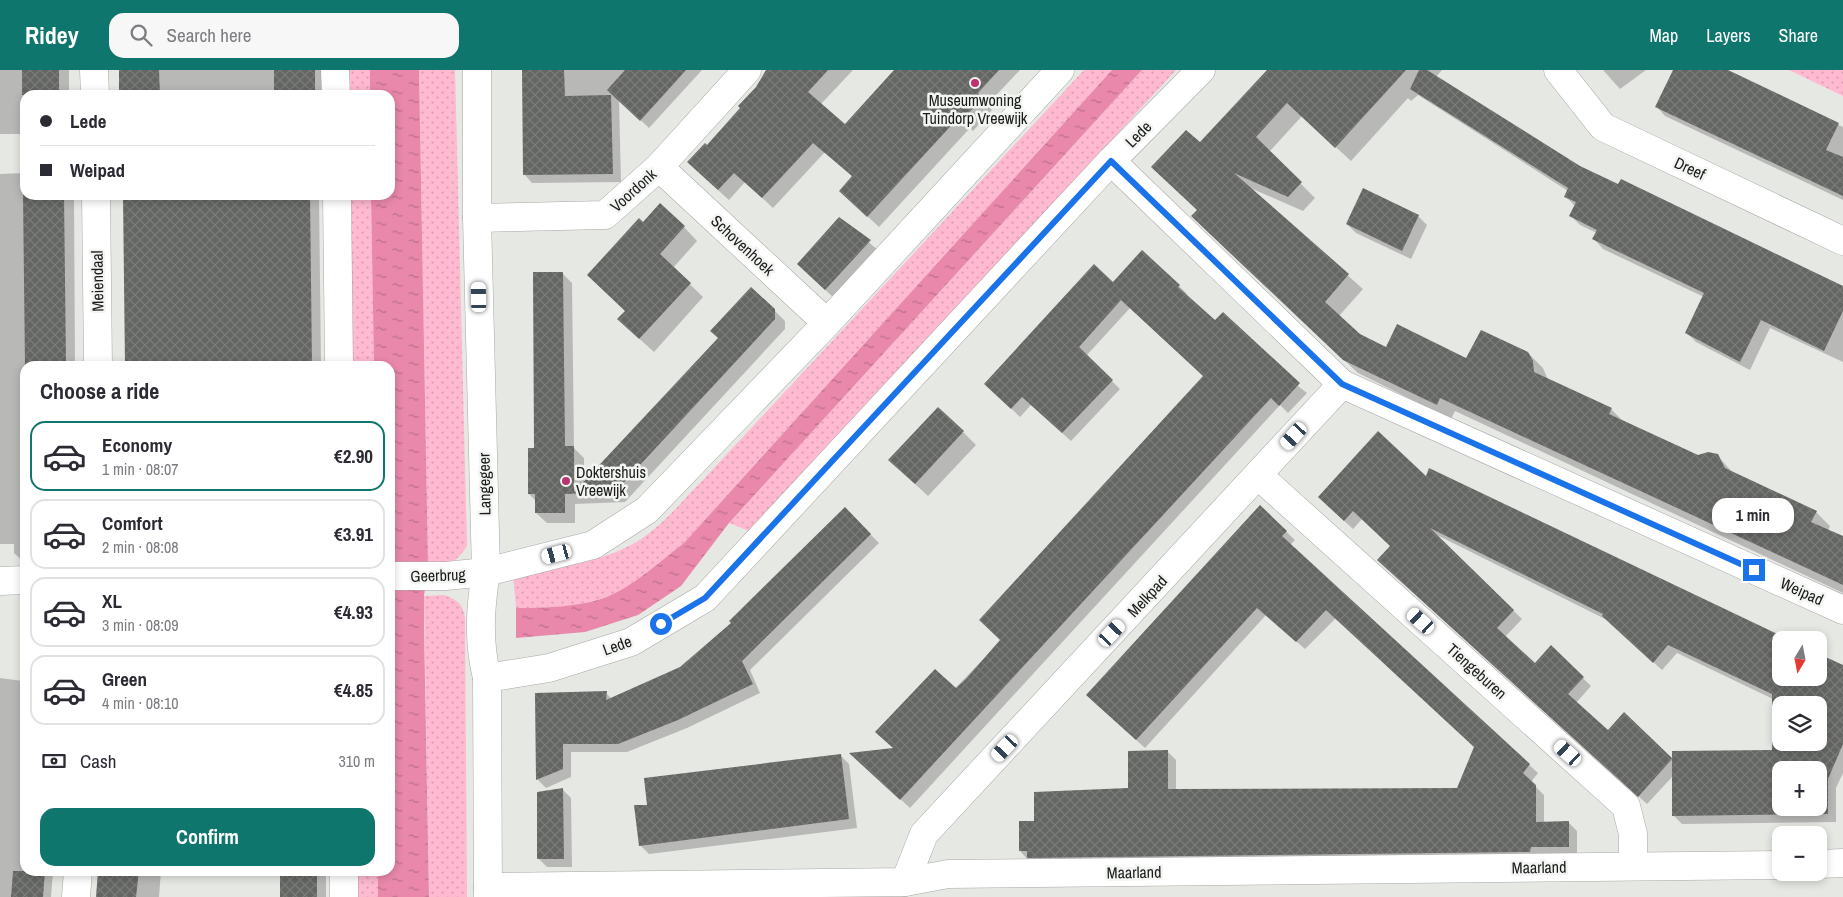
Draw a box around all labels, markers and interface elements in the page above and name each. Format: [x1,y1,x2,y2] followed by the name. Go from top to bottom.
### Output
[109,13,459,58] search box
[25,19,79,51] text: Ridey
[127,21,155,49] icon: search
[167,22,251,48] text: Search here
[1650,23,1678,48] text: Map
[1706,23,1751,48] text: Layers
[1779,23,1818,48] text: Share
[969,77,981,89] marker: Museumwoning Tuindorp Vreewijk
[923,89,1028,129] place label: Museumwoning Tuindorp Vreewijk
[70,108,106,134] text: Lede
[1120,116,1156,152] street label: Lede
[1671,151,1709,185] street label: Dreef
[70,157,125,183] text: Weipad
[605,163,661,217] street label: Voordonk
[706,210,780,280] street label: Schovenhoek
[85,250,109,312] street label: Meiendaal
[471,282,486,312] car
[40,376,159,406] text: Choose a ride
[1278,420,1309,452] car
[102,432,172,458] text: Economy
[42,434,87,479] icon: car
[334,443,373,469] text: €2.90
[472,452,496,516] street label: Langegeer
[102,458,179,480] text: 1 min · 08:07
[576,461,646,501] place label: Doktershuis Vreewijk
[560,475,572,487] marker: Doktershuis Vreewijk
[1713,498,1795,532] callout: 1 min
[1736,504,1770,526] text: 1 min
[102,510,163,536] text: Comfort
[42,512,87,557] icon: car
[334,521,373,547] text: €3.91
[102,536,179,558] text: 2 min · 08:08
[540,543,573,565] car
[1743,559,1765,581] route end
[410,563,467,587] street label: Geerbrug
[1122,570,1172,622] street label: Melkpad
[1777,572,1827,610] street label: Weipad
[102,588,122,614] text: XL
[42,590,87,635] icon: car
[334,599,373,625] text: €4.93
[1404,605,1437,637] car
[650,613,672,635] route start
[102,614,179,636] text: 3 min · 08:09
[1096,617,1127,649] car
[600,630,634,660] street label: Lede
[1772,631,1828,686] north arrow
[1772,631,1827,881] map controls
[1442,638,1512,704] street label: Tiengeburen
[102,666,147,692] text: Green
[42,668,87,713] icon: car
[334,677,373,703] text: €4.85
[102,692,179,714] text: 4 min · 08:10
[1772,696,1827,751] button: layers
[989,732,1020,764] car
[1551,737,1584,769] car
[40,747,68,775] icon: cash
[80,748,116,774] text: Cash
[339,750,375,772] text: 310 m
[1772,761,1827,816] button: +
[40,808,375,866] button: Confirm
[1772,826,1827,881] button: −
[1511,856,1567,878] street label: Maarland
[1106,861,1162,883] street label: Maarland

